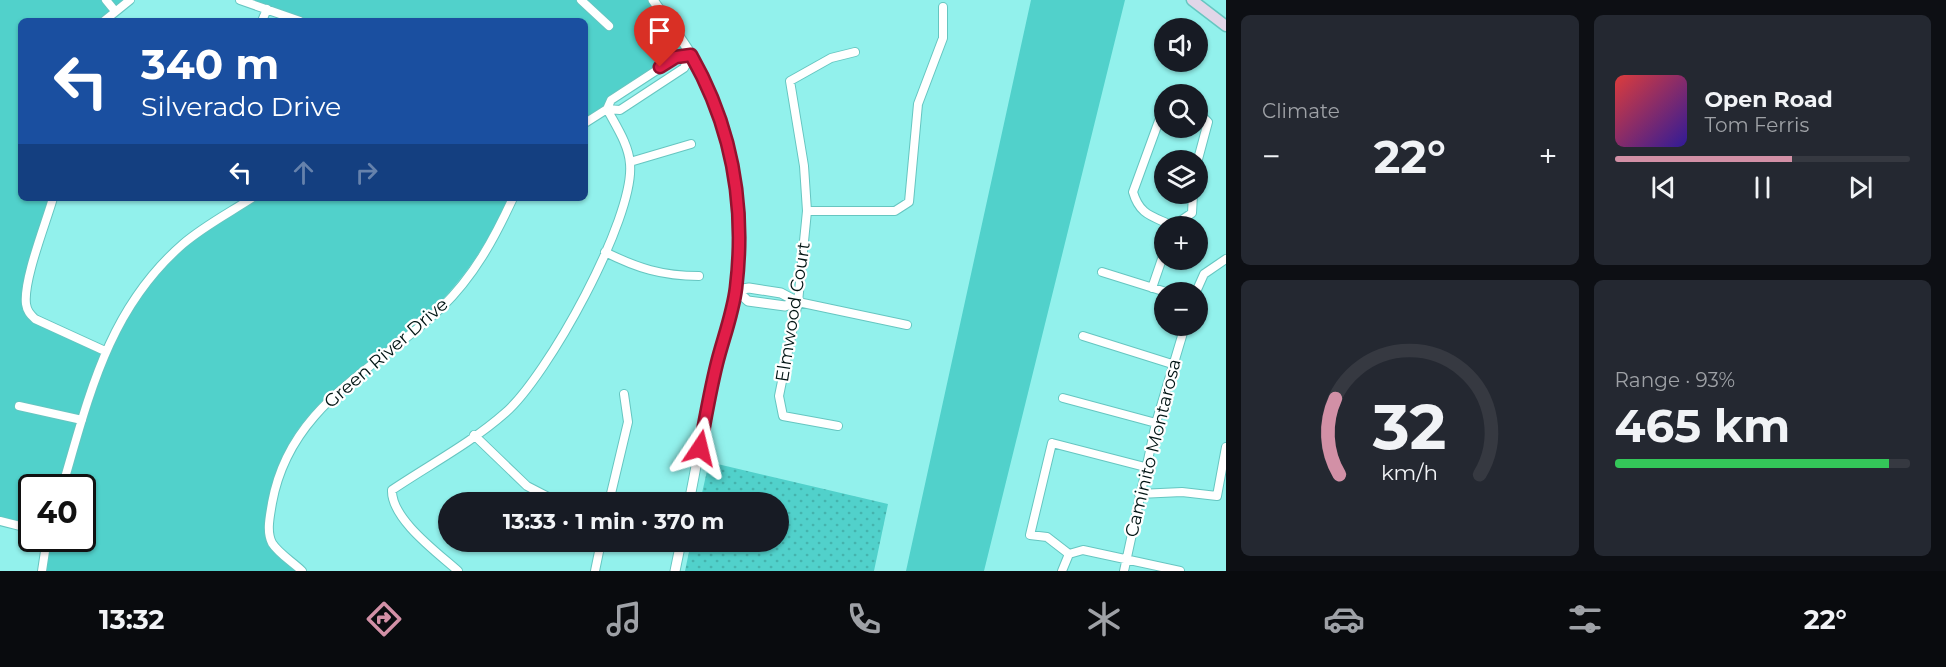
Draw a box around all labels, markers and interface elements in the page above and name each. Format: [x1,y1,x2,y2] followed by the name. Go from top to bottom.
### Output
[634,5,685,67] pin
[643,14,676,47] icon: arrive
[1154,18,1208,336] map controls
[1154,18,1208,72] button: sound
[141,38,279,90] text: 340 m
[42,42,120,120] icon: left
[1154,84,1208,138] button: search
[1705,86,1833,113] text: Open Road
[141,90,341,123] text: Silverado Drive
[1262,99,1340,123] text: Climate
[1705,113,1809,137] text: Tom Ferris
[1374,129,1446,184] text: 22°
[1262,136,1281,176] text: −
[1539,136,1557,176] text: +
[1154,150,1208,204] button: layers
[224,156,257,189] icon: left
[287,156,320,189] icon: ahead
[350,156,383,189] icon: right
[1647,171,1680,204] icon: previous
[1746,171,1779,204] icon: pause
[1844,171,1877,204] icon: next
[1154,216,1208,270] button: +
[771,240,815,384] street label: Elmwood Court
[1154,282,1208,336] button: −
[320,293,452,413] street label: Green River Drive
[1120,357,1186,539] street label: Caminito Montarosa
[1615,368,1735,392] text: Range · 93%
[1372,389,1446,465] text: 32
[1615,398,1790,453] text: 465 km
[668,416,732,480] position arrow
[1381,459,1438,485] text: km/h
[18,474,96,552] speed limit sign: 40
[503,508,724,535] text: 13:33 · 1 min · 370 m
[363,598,405,640] icon: directions
[603,598,645,640] icon: music
[843,598,885,640] icon: phone
[1083,598,1125,640] icon: climate
[1323,598,1365,640] icon: car
[1564,598,1606,640] icon: filters
[99,603,165,636] text: 13:32
[1804,603,1847,636] text: 22°

